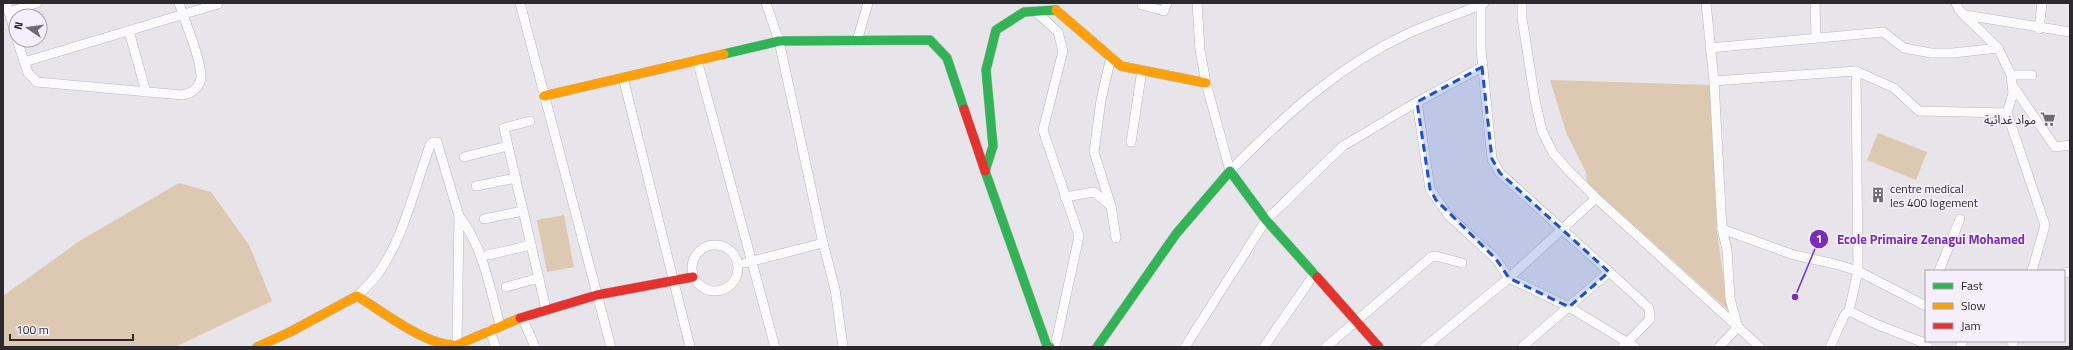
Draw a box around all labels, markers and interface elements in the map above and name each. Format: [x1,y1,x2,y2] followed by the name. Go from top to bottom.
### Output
[8,8,48,48] north arrow
[10,20,27,31] text: N
[1984,110,2036,129] place label: مواد غدائية
[2039,110,2057,128] supermarket icon: مواد غدائية
[1890,179,1979,212] place label: centre medical les 400 logement
[1869,186,1887,204] building icon: centre medical les 400 logement
[1809,227,2033,252] callout: Ecole Primaire Zenagui Mohamed
[1816,229,1822,248] text: 1
[1837,229,2025,249] text: Ecole Primaire Zenagui Mohamed
[1925,270,2065,342] legend
[1961,276,1984,295] text: Fast
[1961,296,1986,315] text: Slow
[10,316,133,342] scale bar
[1961,316,1981,335] text: Jam
[16,320,49,339] text: 100 m

